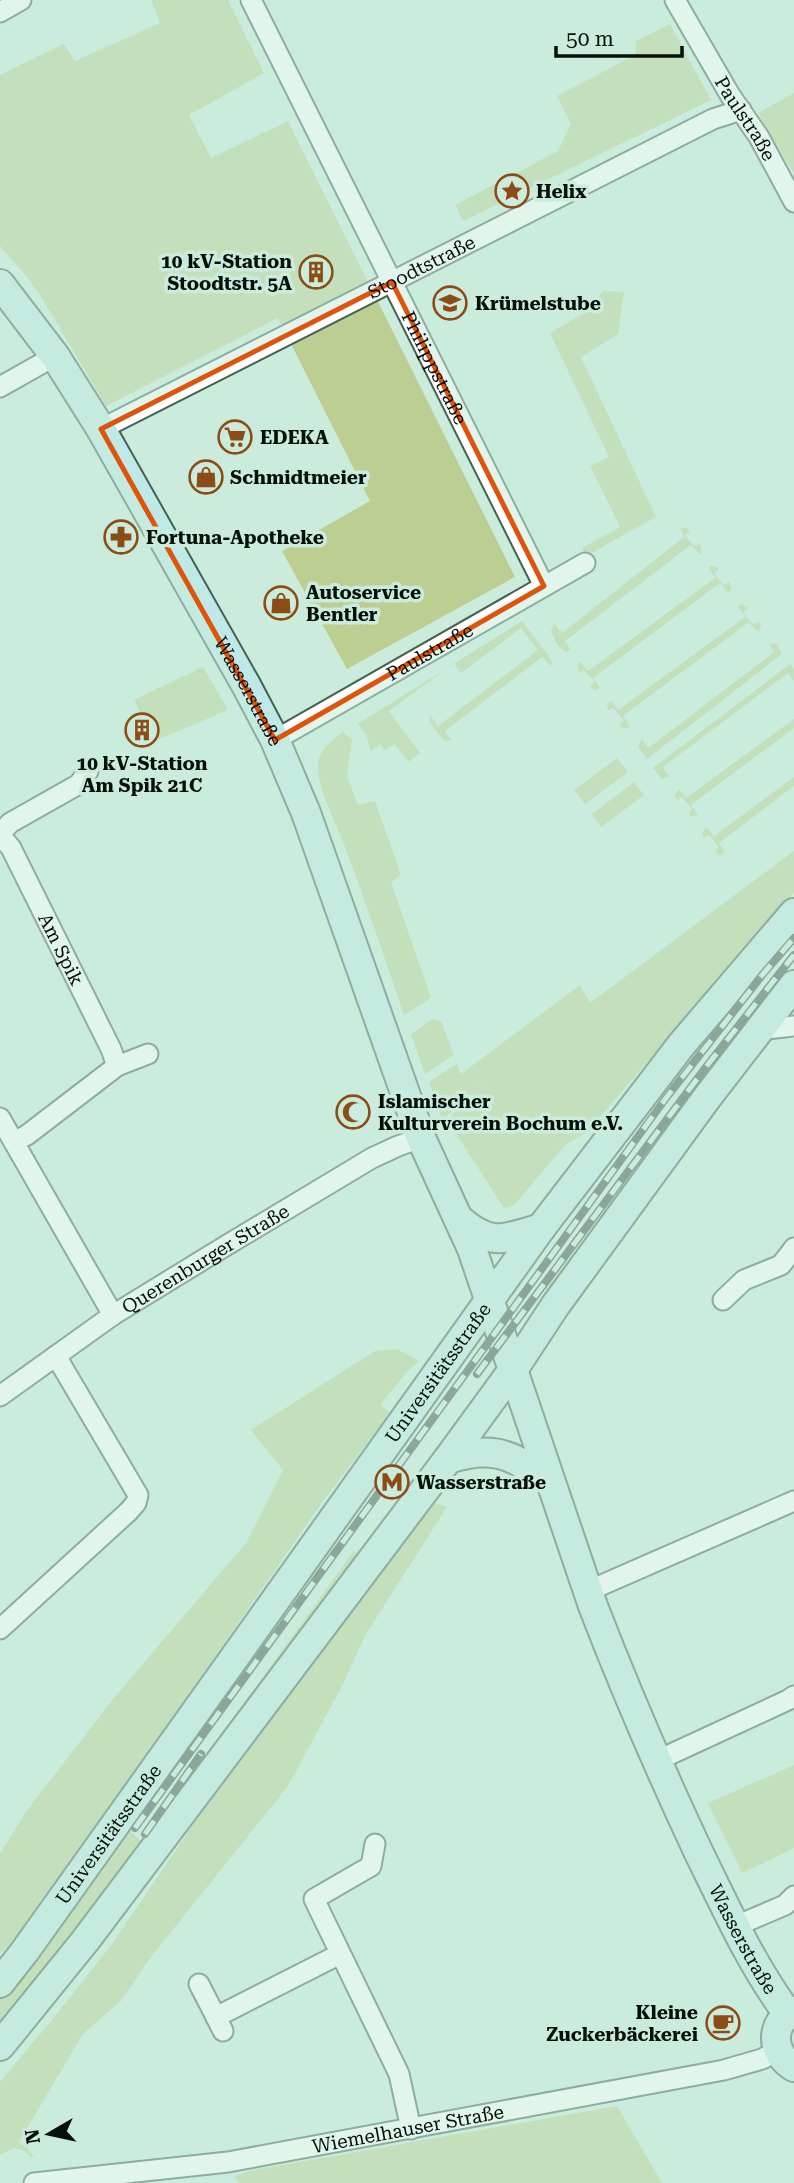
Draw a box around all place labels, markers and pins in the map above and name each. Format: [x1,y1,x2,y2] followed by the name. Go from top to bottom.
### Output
[493,172,531,210] place icon: Helix
[536,180,587,203] place label: Helix
[161,250,292,295] place label: 10 kV-Station Stoodtstr. 5A
[297,253,335,291] building icon: 10 kV-Station Stoodtstr. 5A
[431,284,469,322] school or university icon: Krümelstube
[475,292,601,315] place label: Krümelstube
[216,418,254,456] supermarket icon: EDEKA
[260,426,329,449] place label: EDEKA
[187,458,225,496] shop icon: Schmidtmeier
[230,466,367,489] place label: Schmidtmeier
[102,518,140,556] pharmacy icon: Fortuna-Apotheke
[146,526,324,549] place label: Fortuna-Apotheke
[306,581,421,626] place label: Autoservice Bentler
[262,584,300,622] shop icon: Autoservice Bentler
[123,711,161,749] building icon: 10 kV-Station Am Spik 21C
[77,752,208,797] place label: 10 kV-Station Am Spik 21C
[378,1090,623,1135] place label: Islamischer Kulturverein Bochum e.V.
[334,1093,372,1131] mosque icon: Islamischer Kulturverein Bochum e.V.
[373,1463,411,1501] metro station icon: Wasserstraße
[416,1471,546,1494] place label: Wasserstraße
[546,2001,698,2046] place label: Kleine Zuckerbäckerei
[704,2004,742,2042] cafe icon: Kleine Zuckerbäckerei

